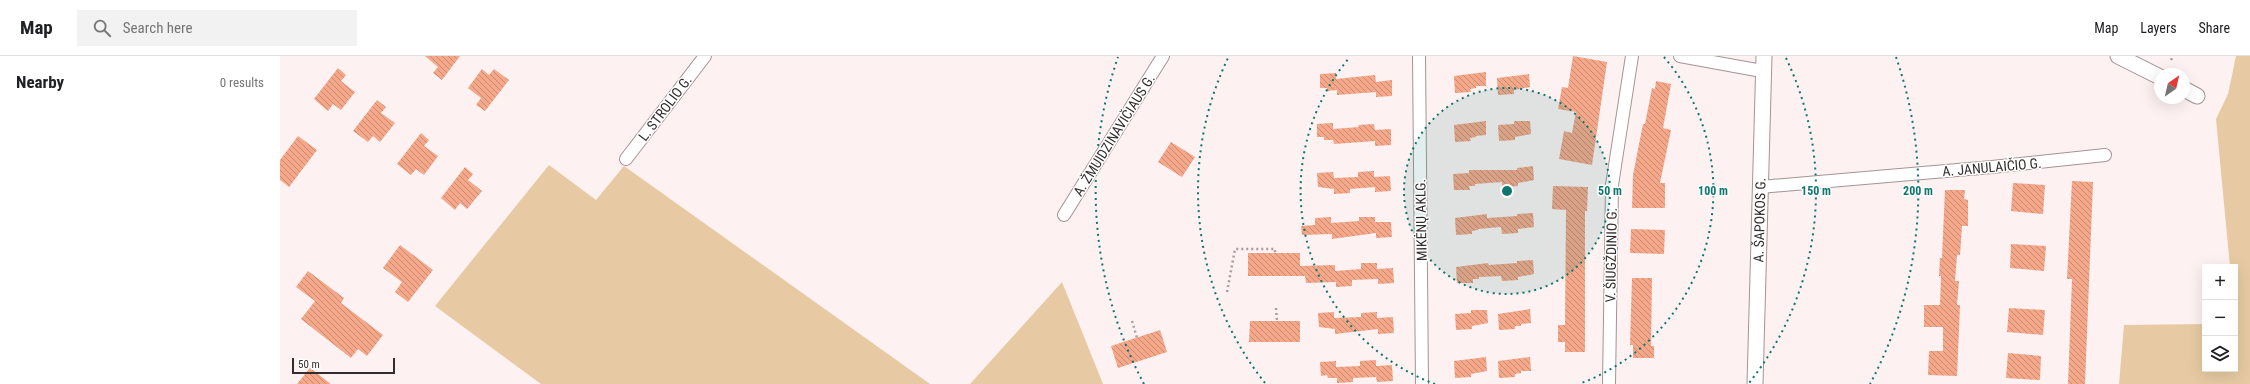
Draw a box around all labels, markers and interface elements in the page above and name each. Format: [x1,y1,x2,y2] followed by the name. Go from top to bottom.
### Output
[77,10,357,46] search box
[20,16,53,39] text: Map
[91,17,113,39] icon: search
[123,19,193,37] text: Search here
[2094,20,2118,36] text: Map
[2140,20,2177,36] text: Layers
[2199,20,2230,36] text: Share
[2154,68,2190,104] north arrow
[1069,71,1158,199] street label: A. ŽMUIDZINAVIČIAUS G.
[16,72,64,92] text: Nearby
[635,72,695,144] street label: L. STROLIO G.
[220,75,264,90] text: 0 results
[1942,154,2042,179] street label: A. JANULAIČIO G.
[1750,177,1769,263] street label: A. ŠAPOKOS G.
[1412,179,1430,261] street label: MIKĖNŲ AKLG.
[1500,184,1514,198] centre of rings
[1598,184,1622,198] text: 50 m
[1698,184,1728,198] text: 100 m
[1801,184,1831,198] text: 150 m
[1903,184,1933,198] text: 200 m
[1601,208,1620,302] street label: V. ŠIUGŽDINIO G.
[2202,264,2238,372] map controls
[2202,264,2238,300] button: +
[2202,300,2238,336] button: −
[2202,336,2238,372] button: layers
[292,356,395,375] scale bar
[298,358,320,371] text: 50 m

